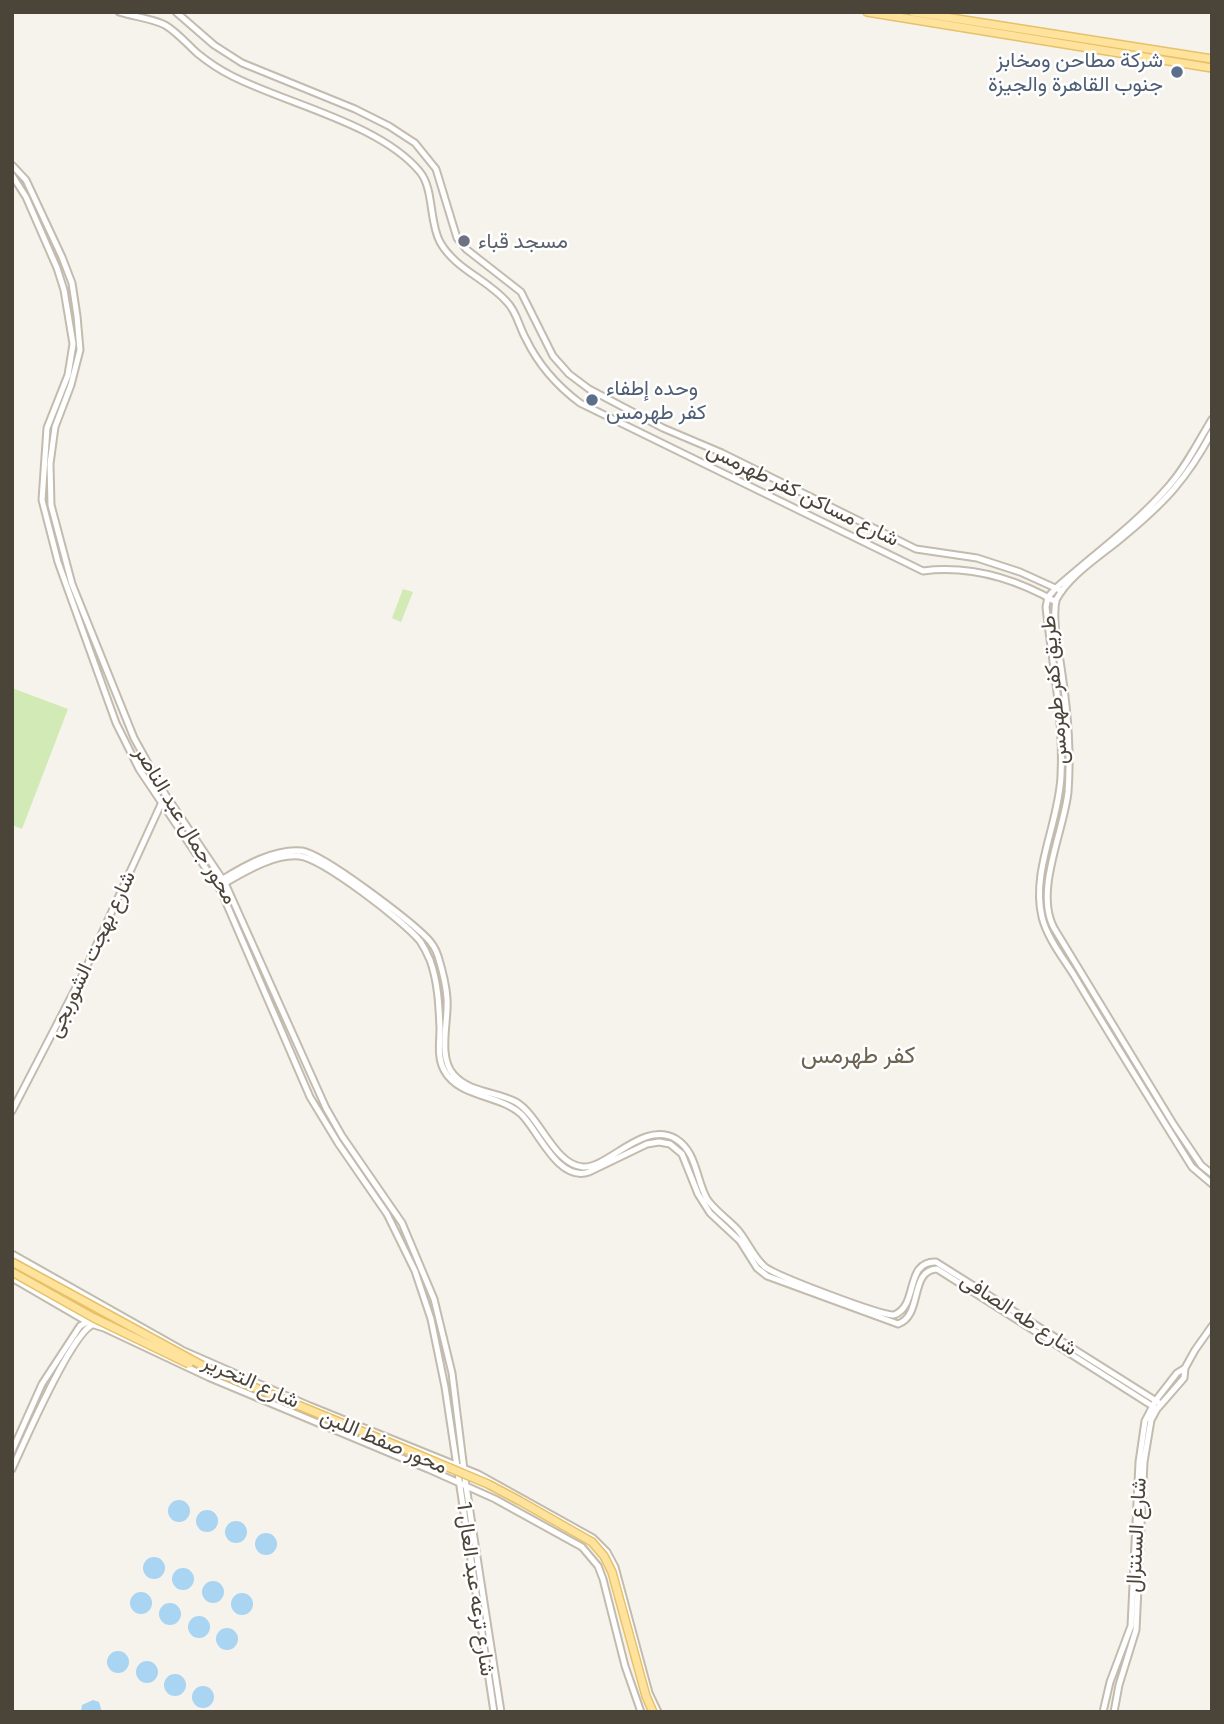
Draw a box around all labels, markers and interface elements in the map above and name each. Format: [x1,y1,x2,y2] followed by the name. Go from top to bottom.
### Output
[988,47,1163,97] place label: شركة مطاحن ومخابز جنوب القاهرة والجيزة
[1169,64,1185,80] marker: شركة مطاحن ومخابز جنوب القاهرة والجيزة
[478,228,568,254] place label: مسجد قباء
[456,233,472,249] marker: مسجد قباء
[606,375,706,425] place label: وحده إطفاء كفر طهرمس
[584,392,600,408] marker: وحده إطفاء كفر طهرمس
[703,436,903,552] street label: شارع مساكن كفر طهرمس
[1035,614,1073,766] street label: طريق كفر طهرمس
[129,741,243,909] street label: محور جمال عبد الناصر
[41,867,141,1041] street label: شارع بهجت الشوربجى
[801,1041,915,1069] district label: كفر طهرمس
[956,1267,1082,1361] street label: شارع طه الصافى
[199,1349,303,1413] street label: شارع التحرير
[317,1403,451,1479] street label: محور صفط اللبن
[1120,1477,1152,1593] street label: شارع السنترال
[451,1500,501,1678] street label: شارع ترعه عبد العال 1

